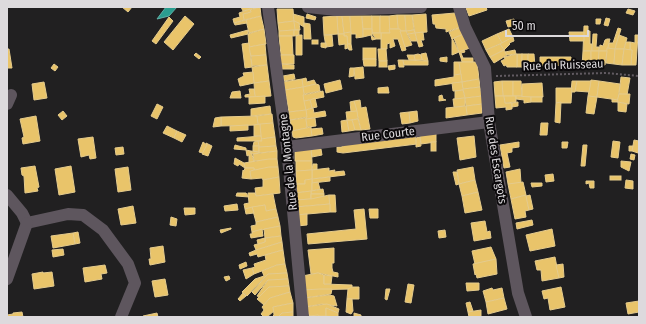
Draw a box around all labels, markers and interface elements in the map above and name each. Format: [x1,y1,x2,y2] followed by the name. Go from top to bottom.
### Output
[506,12,588,38] scale bar
[512,19,536,33] text: 50 m
[522,57,604,73] street label: Rue du Ruisseau
[276,113,300,211] street label: Rue de la Montagne
[482,115,510,205] street label: Rue des Escargots
[360,124,416,144] street label: Rue Courte

